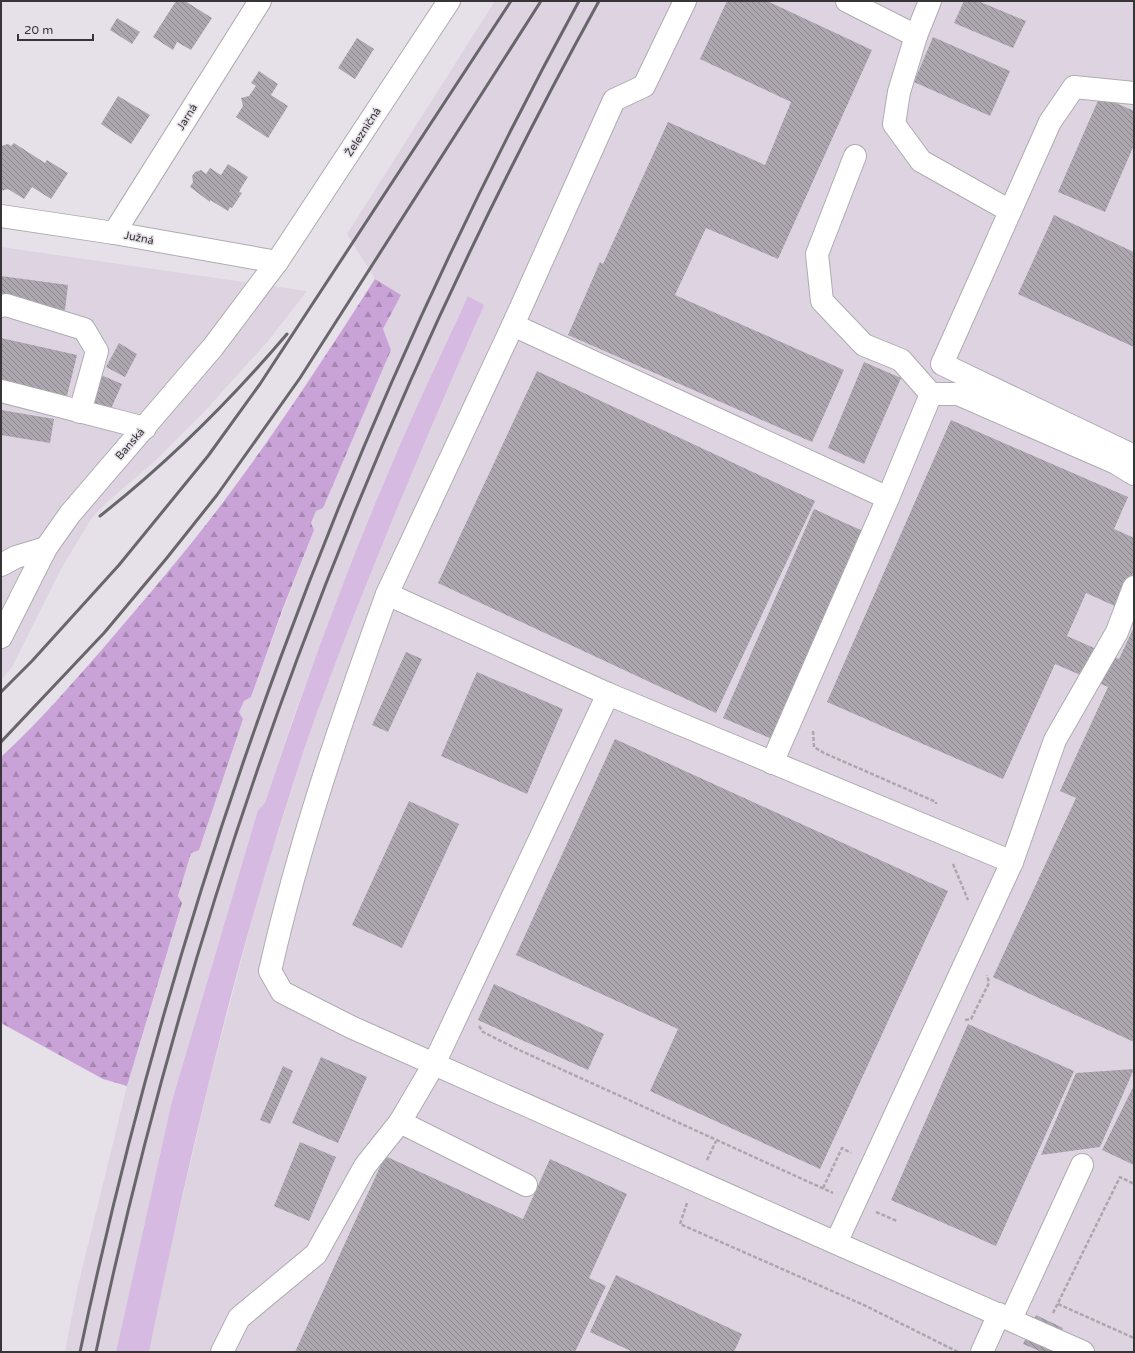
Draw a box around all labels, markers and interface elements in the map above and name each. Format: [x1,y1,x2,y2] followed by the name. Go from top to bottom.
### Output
[18,16,93,42] scale bar
[24,23,53,37] text: 20 m
[174,102,200,132] street label: Jarná
[342,105,384,159] street label: Železničná
[123,229,155,247] street label: Južná
[113,425,147,463] street label: Banská

